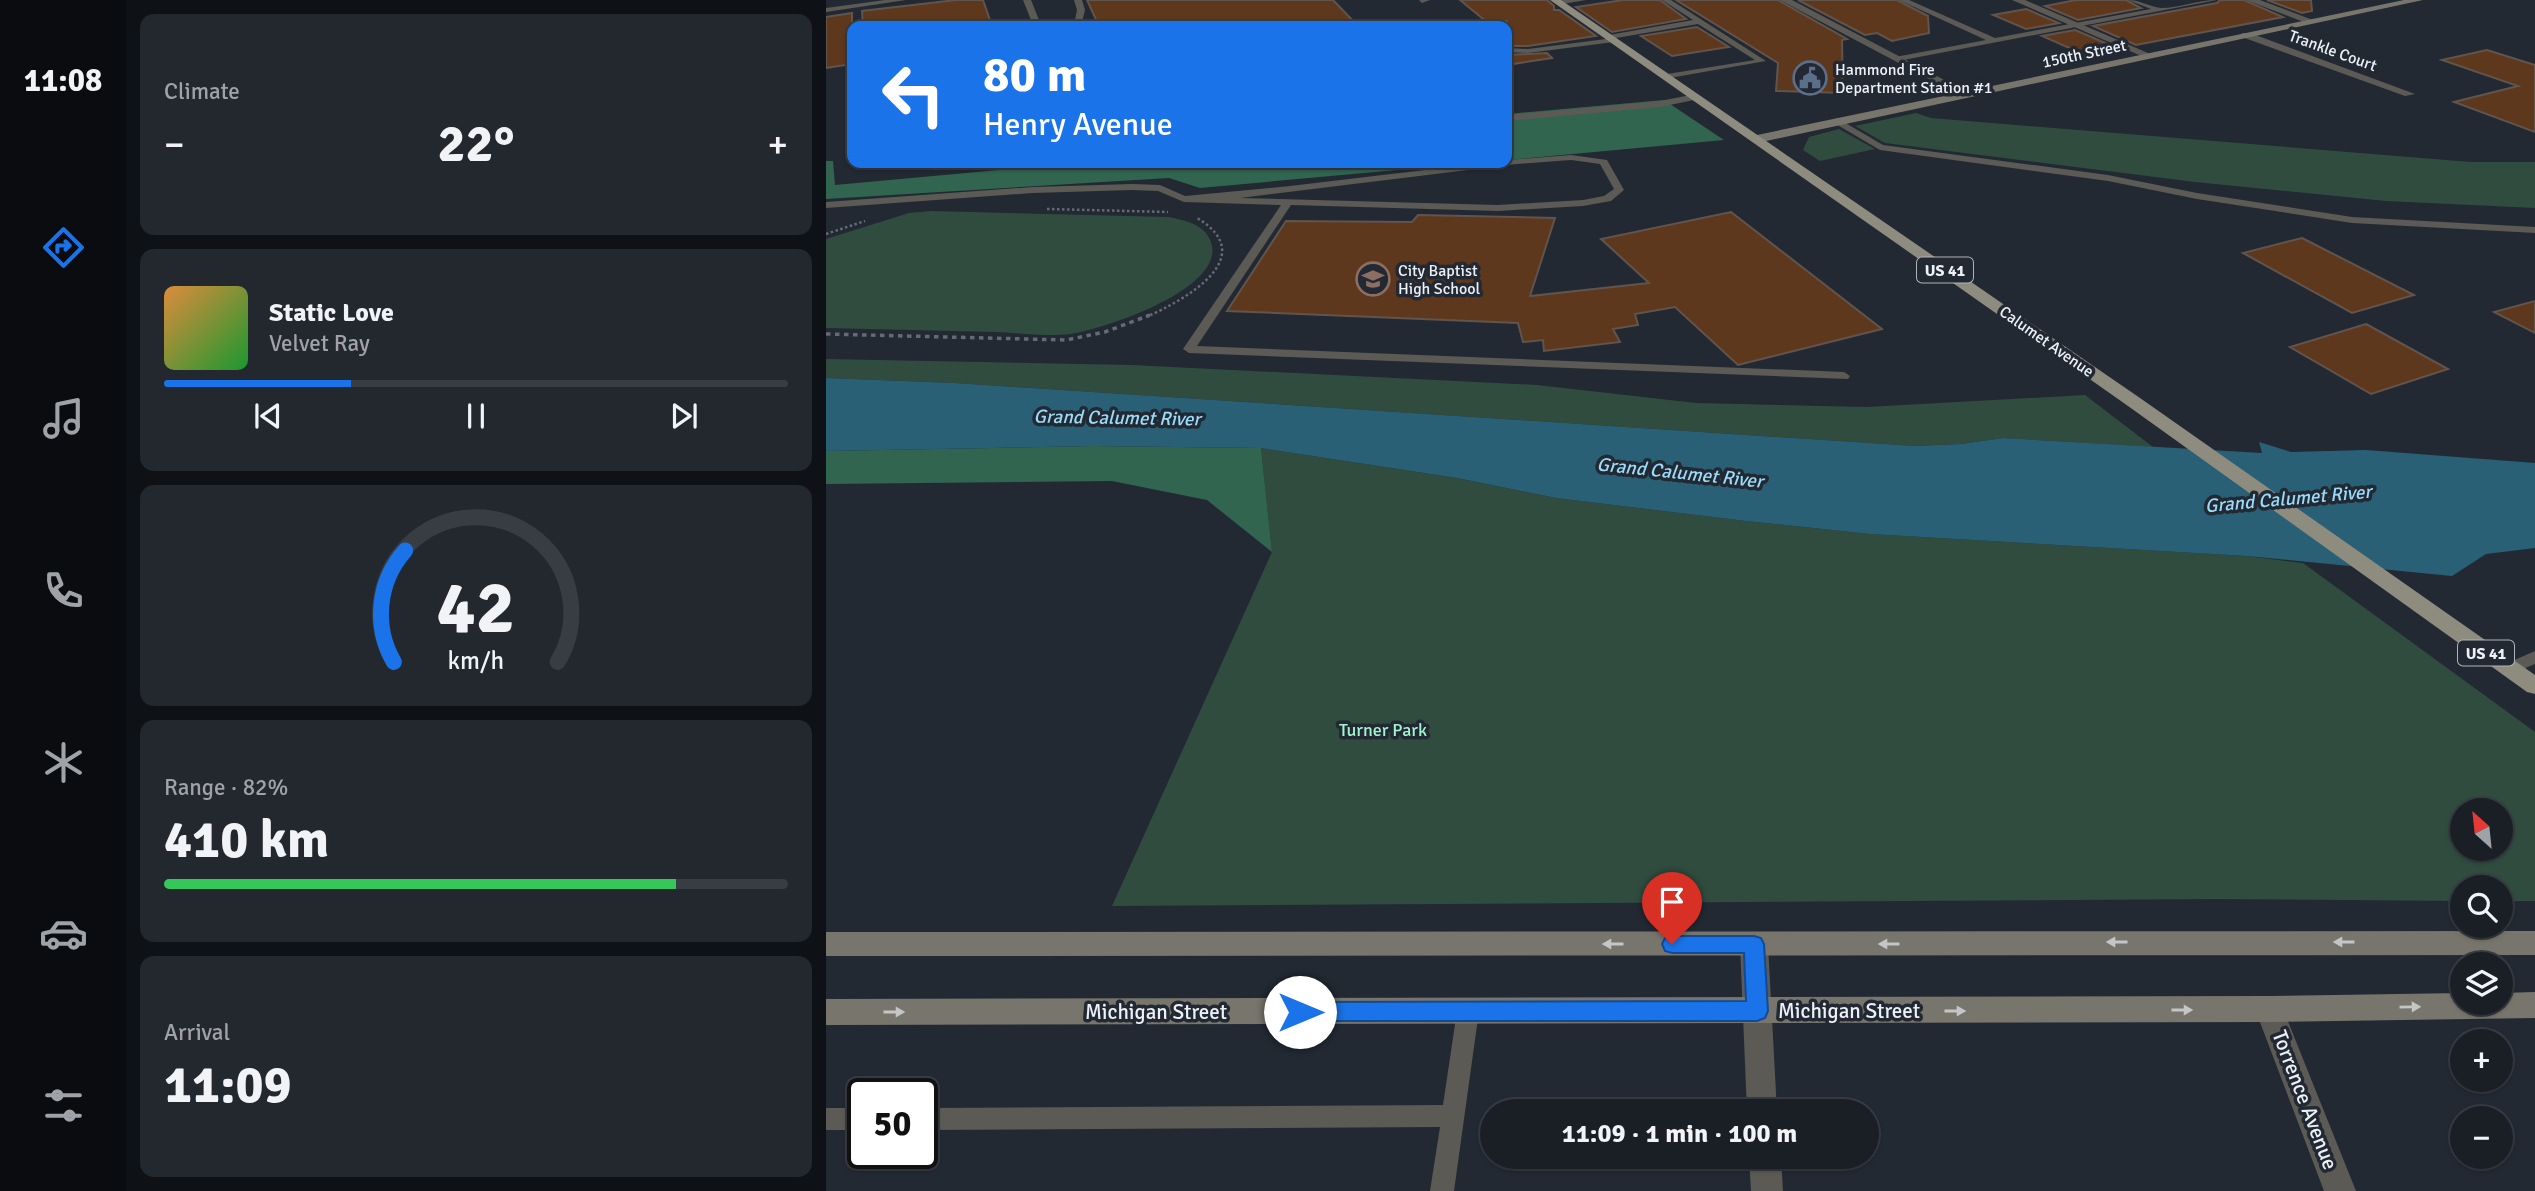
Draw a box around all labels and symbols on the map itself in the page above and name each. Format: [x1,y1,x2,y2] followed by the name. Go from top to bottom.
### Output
[2286,26,2380,76] street label: Trankle Court
[2040,35,2128,73] street label: 150th Street
[1791,59,1829,97] public building icon: Hammond Fire Department Station #1
[1835,60,1992,98] place label: Hammond Fire Department Station #1
[1917,258,1973,282] road number: US 41
[1354,260,1392,298] school or university icon: City Baptist High School
[1398,261,1481,299] place label: City Baptist High School
[1995,302,2098,382] street label: Calumet Avenue
[1033,405,1204,432] water label: Grand Calumet River
[1596,452,1767,494] water label: Grand Calumet River
[2204,480,2375,518] water label: Grand Calumet River
[2458,640,2514,666] road number: US 41
[1339,719,1427,741] park label: Turner Park
[2450,798,2513,861] north arrow
[1642,872,1702,944] pin
[2106,936,2128,948] one-way arrow
[2333,936,2355,948] one-way arrow
[1602,938,1624,950] one-way arrow
[1878,938,1900,950] one-way arrow
[1263,975,1337,1049] position arrow
[1778,998,1920,1024] street label: Michigan Street
[1085,999,1227,1025] street label: Michigan Street
[2399,1001,2421,1013] one-way arrow
[2171,1004,2193,1016] one-way arrow
[1944,1005,1966,1016] one-way arrow
[883,1006,905,1018] one-way arrow
[2267,1027,2343,1173] street label: Torrence Avenue
[847,1078,938,1169] speed limit sign: 50

